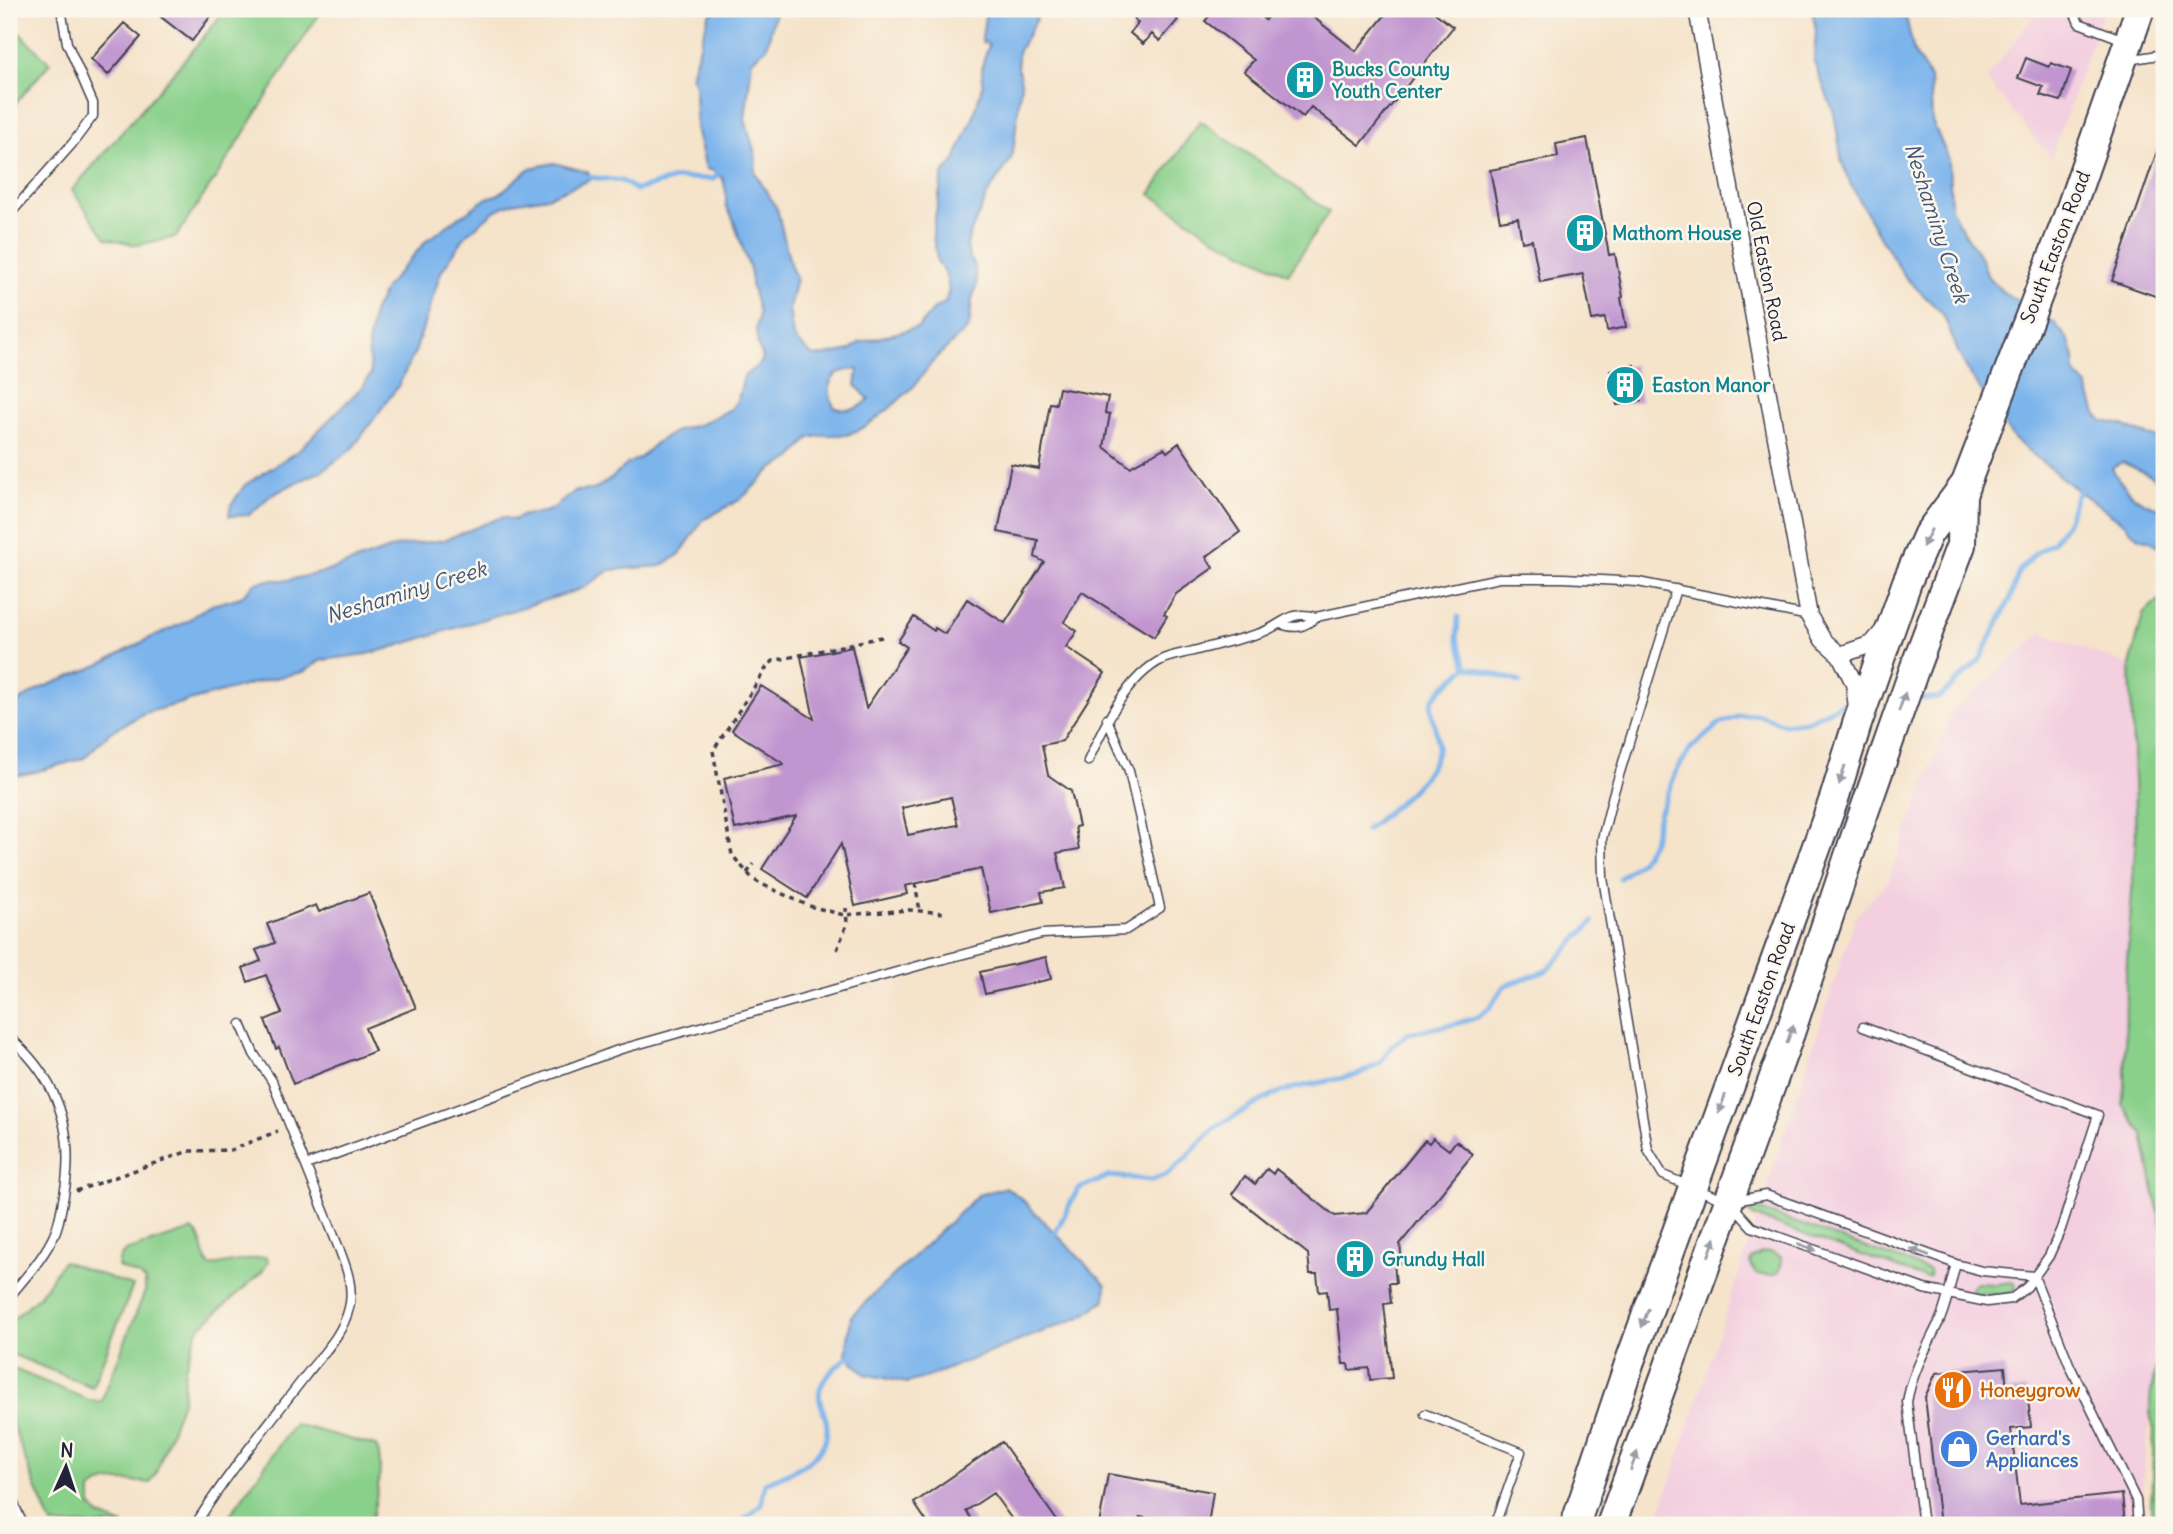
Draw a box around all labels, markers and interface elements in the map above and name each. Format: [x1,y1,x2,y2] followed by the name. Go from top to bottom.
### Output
[1331,57,1450,103] place label: Bucks County Youth Center
[1284,59,1326,101] building icon: Bucks County Youth Center
[1898,140,1976,308] water label: Neshaminy Creek
[2015,167,2095,327] street label: South Easton Road
[1742,199,1792,343] street label: Old Easton Road
[1564,212,1606,254] building icon: Mathom House
[1612,221,1742,245] place label: Mathom House
[1604,364,1646,406] building icon: Easton Manor
[1652,373,1771,397] place label: Easton Manor
[1921,528,1932,548] one-way arrow
[322,554,491,629] water label: Neshaminy Creek
[1897,692,1908,713] one-way arrow
[1836,765,1846,786] one-way arrow
[1722,919,1800,1079] street label: South Easton Road
[1785,1023,1796,1044] one-way arrow
[1716,1094,1727,1115] one-way arrow
[1707,1237,1718,1258] one-way arrow
[1334,1238,1376,1280] building icon: Grundy Hall
[1797,1242,1818,1253] one-way arrow
[1909,1246,1930,1257] one-way arrow
[1382,1247,1485,1271] place label: Grundy Hall
[1639,1308,1650,1329] one-way arrow
[1932,1369,1974,1411] restaurant icon: Honeygrow
[1980,1378,2080,1402] place label: Honeygrow
[1986,1426,2079,1472] place label: Gerhard's Appliances
[1938,1428,1980,1470] shop icon: Gerhard's Appliances
[32,1432,102,1502] north arrow
[60,1438,74,1462] text: N
[1629,1450,1640,1471] one-way arrow

